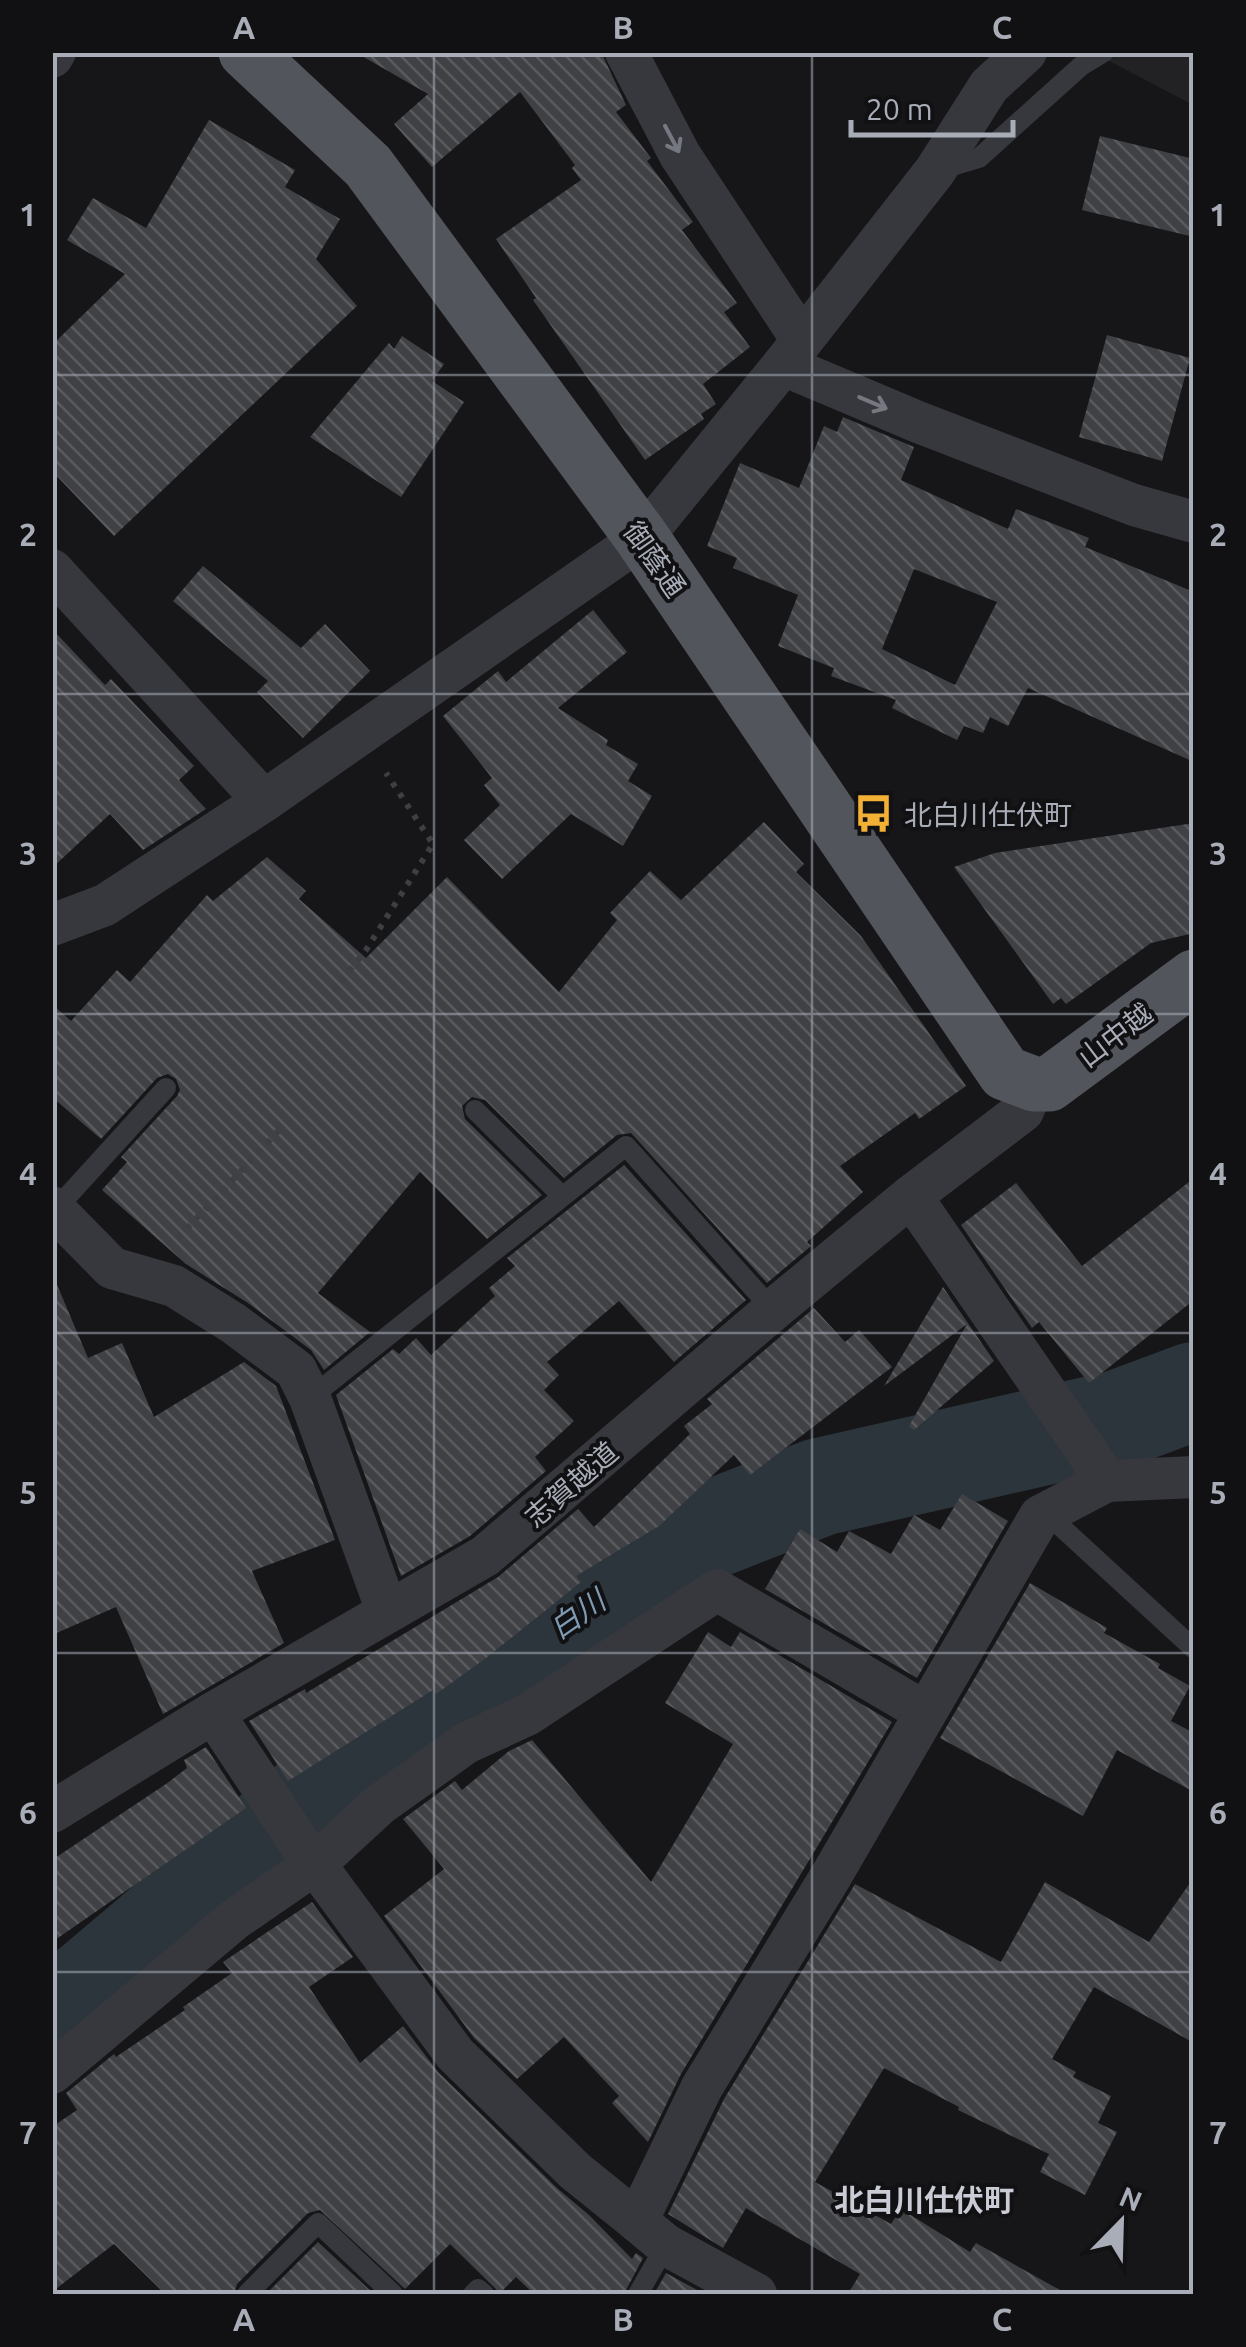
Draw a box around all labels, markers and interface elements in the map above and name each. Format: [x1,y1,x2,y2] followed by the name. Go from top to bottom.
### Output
[233,9,256,45] text: A
[612,9,634,45] text: B
[992,9,1012,45] text: C
[851,75,1014,137] scale bar
[866,92,933,126] text: 20 m
[662,123,682,153] one-way arrow
[19,196,37,232] text: 1
[1209,196,1227,232] text: 1
[857,395,888,413] one-way arrow
[19,516,37,552] text: 2
[618,516,692,602] street label: 御蔭通
[1209,516,1227,552] text: 2
[853,793,895,835] bus stop icon: 北白川仕伏町
[904,799,1072,830] place label: 北白川仕伏町
[19,835,37,871] text: 3
[1209,835,1227,871] text: 3
[1072,997,1158,1073] street label: 山中越
[19,1155,37,1191] text: 4
[1209,1155,1227,1191] text: 4
[519,1436,623,1532] street label: 志賀越道
[19,1474,37,1510] text: 5
[1209,1474,1227,1510] text: 5
[543,1581,614,1645] water label: 白川
[19,1794,37,1830] text: 6
[1209,1794,1227,1830] text: 6
[19,2114,37,2150] text: 7
[1209,2114,1227,2150] text: 7
[1071,2172,1171,2272] north arrow
[1115,2180,1147,2217] text: N
[834,2183,1014,2217] district label: 北白川仕伏町
[233,2301,256,2337] text: A
[612,2301,634,2337] text: B
[992,2301,1012,2337] text: C

